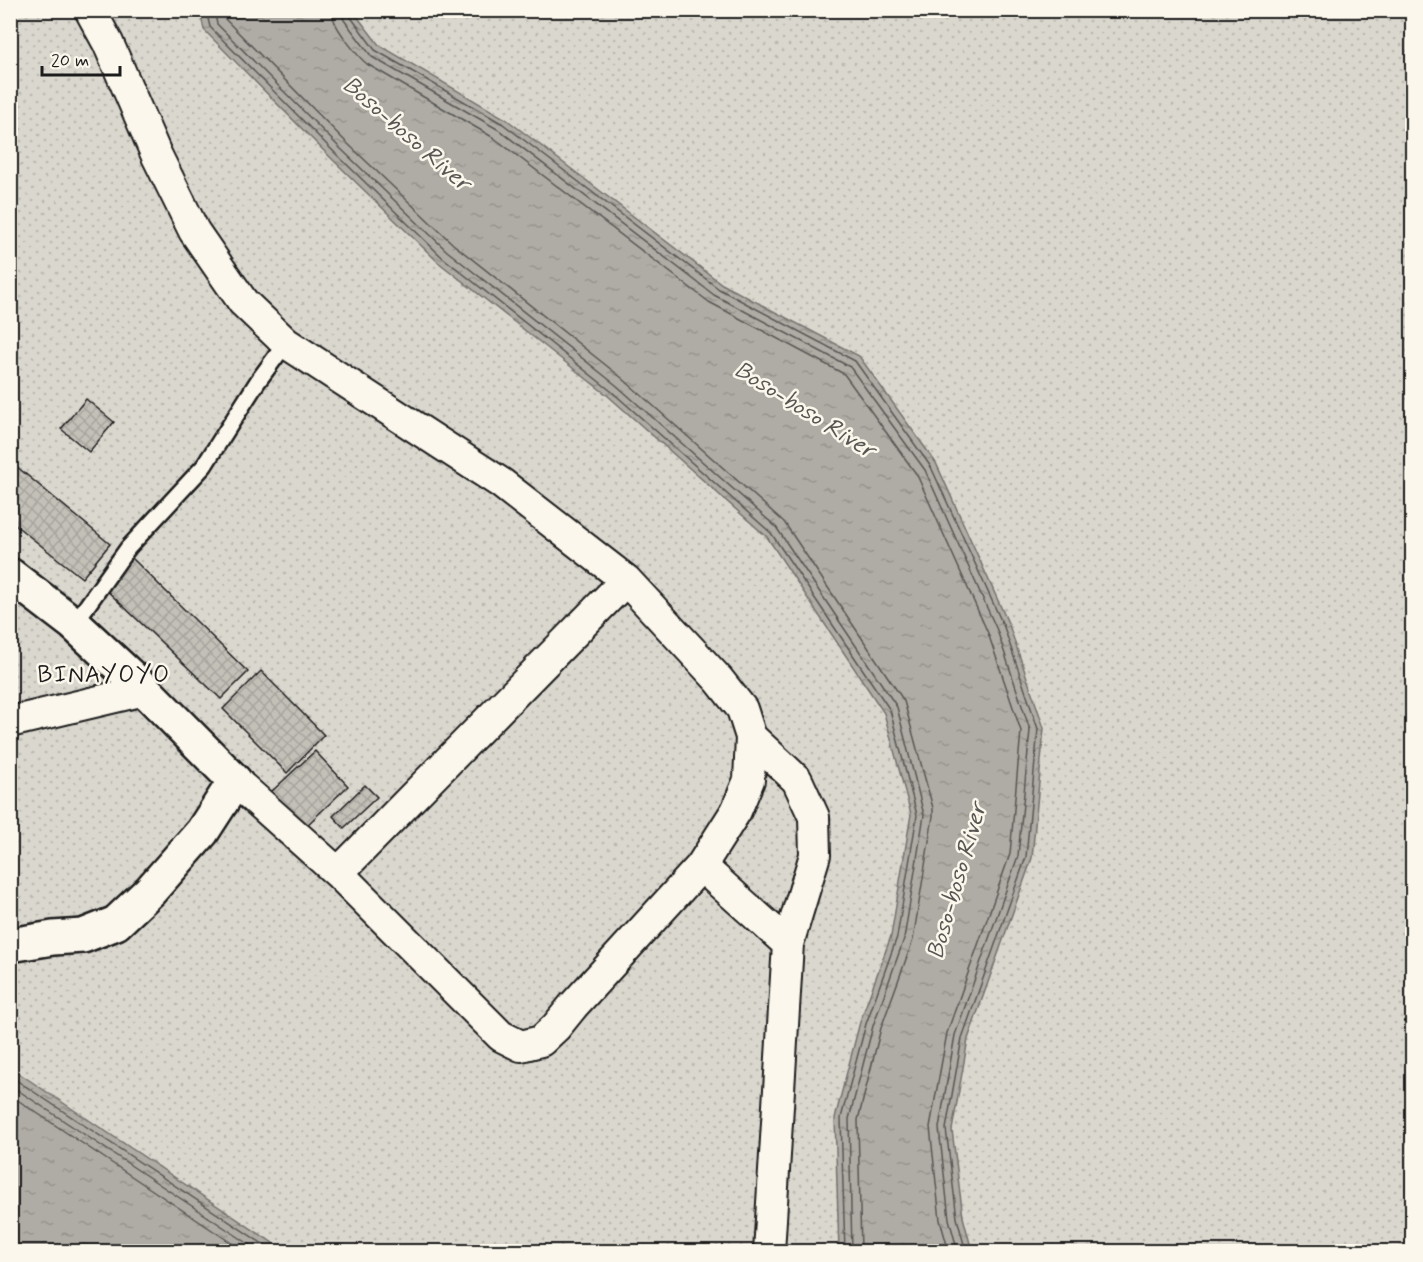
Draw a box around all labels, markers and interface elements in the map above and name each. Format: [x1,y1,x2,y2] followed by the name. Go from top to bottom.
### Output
[42,39,120,77] scale bar
[51,49,89,73] text: 20 m
[335,70,479,200] water label: Boso-boso River
[728,355,883,467] water label: Boso-boso River
[37,660,171,691] district label: BINAYOYO
[920,797,995,963] water label: Boso-boso River

